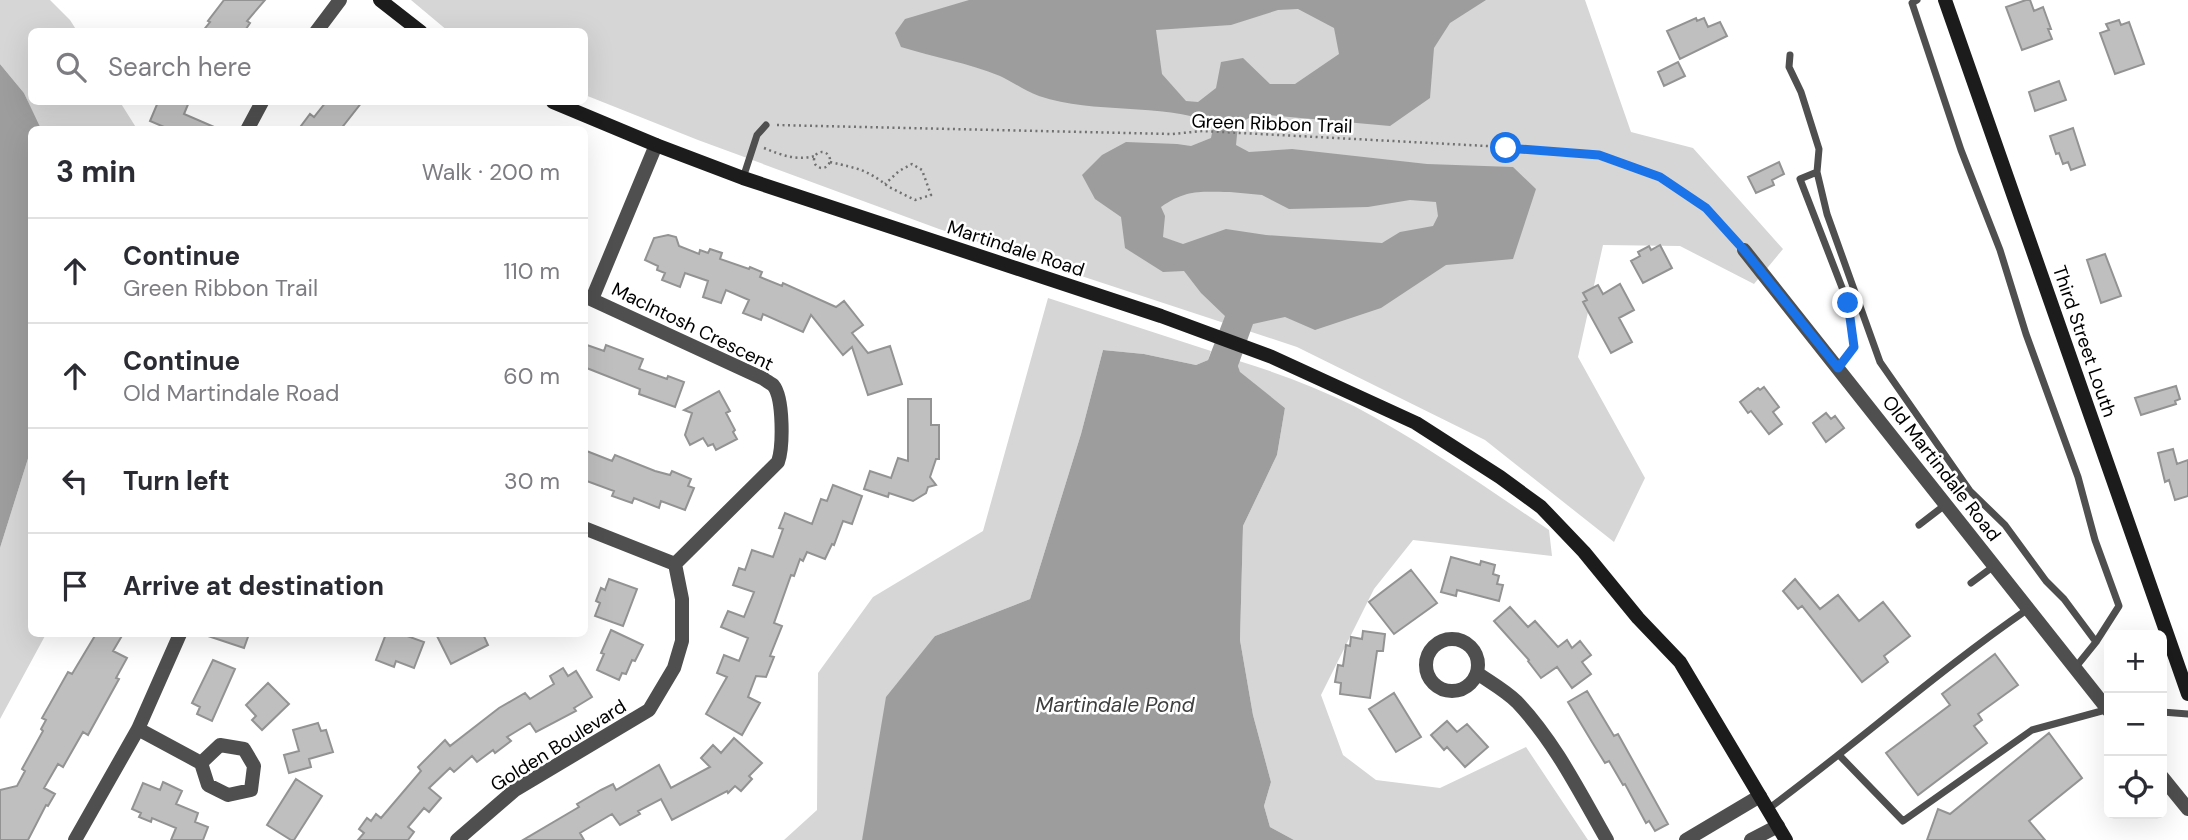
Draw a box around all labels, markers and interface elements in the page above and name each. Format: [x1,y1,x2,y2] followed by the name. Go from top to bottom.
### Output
[28,28,588,105] search box
[52,48,90,86] icon: search
[108,50,251,84] text: Search here
[1191,108,1353,139] street label: Green Ribbon Trail
[1490,132,1521,163] route start
[56,152,136,191] text: 3 min
[422,157,560,187] text: Walk · 200 m
[944,215,1088,282] street label: Martindale Road
[123,239,240,273] text: Continue
[56,252,94,290] icon: ahead
[503,256,560,286] text: 110 m
[2047,262,2122,420] street label: Third Street Louth
[123,273,318,303] text: Green Ribbon Trail
[608,276,778,377] street label: MacIntosh Crescent
[1832,287,1863,318] route end
[123,344,240,378] text: Continue
[56,357,94,395] icon: ahead
[503,361,560,391] text: 60 m
[123,378,339,408] text: Old Martindale Road
[1877,390,2006,546] street label: Old Martindale Road
[56,462,94,500] icon: left
[123,464,230,498] text: Turn left
[504,466,560,496] text: 30 m
[56,567,94,605] icon: arrive
[123,569,384,603] text: Arrive at destination
[2104,630,2167,819] map controls
[2104,630,2167,693] button: +
[1035,691,1195,719] water label: Martindale Pond
[2104,693,2167,756] button: −
[486,694,631,797] street label: Golden Boulevard
[2104,756,2167,819] button: locate

